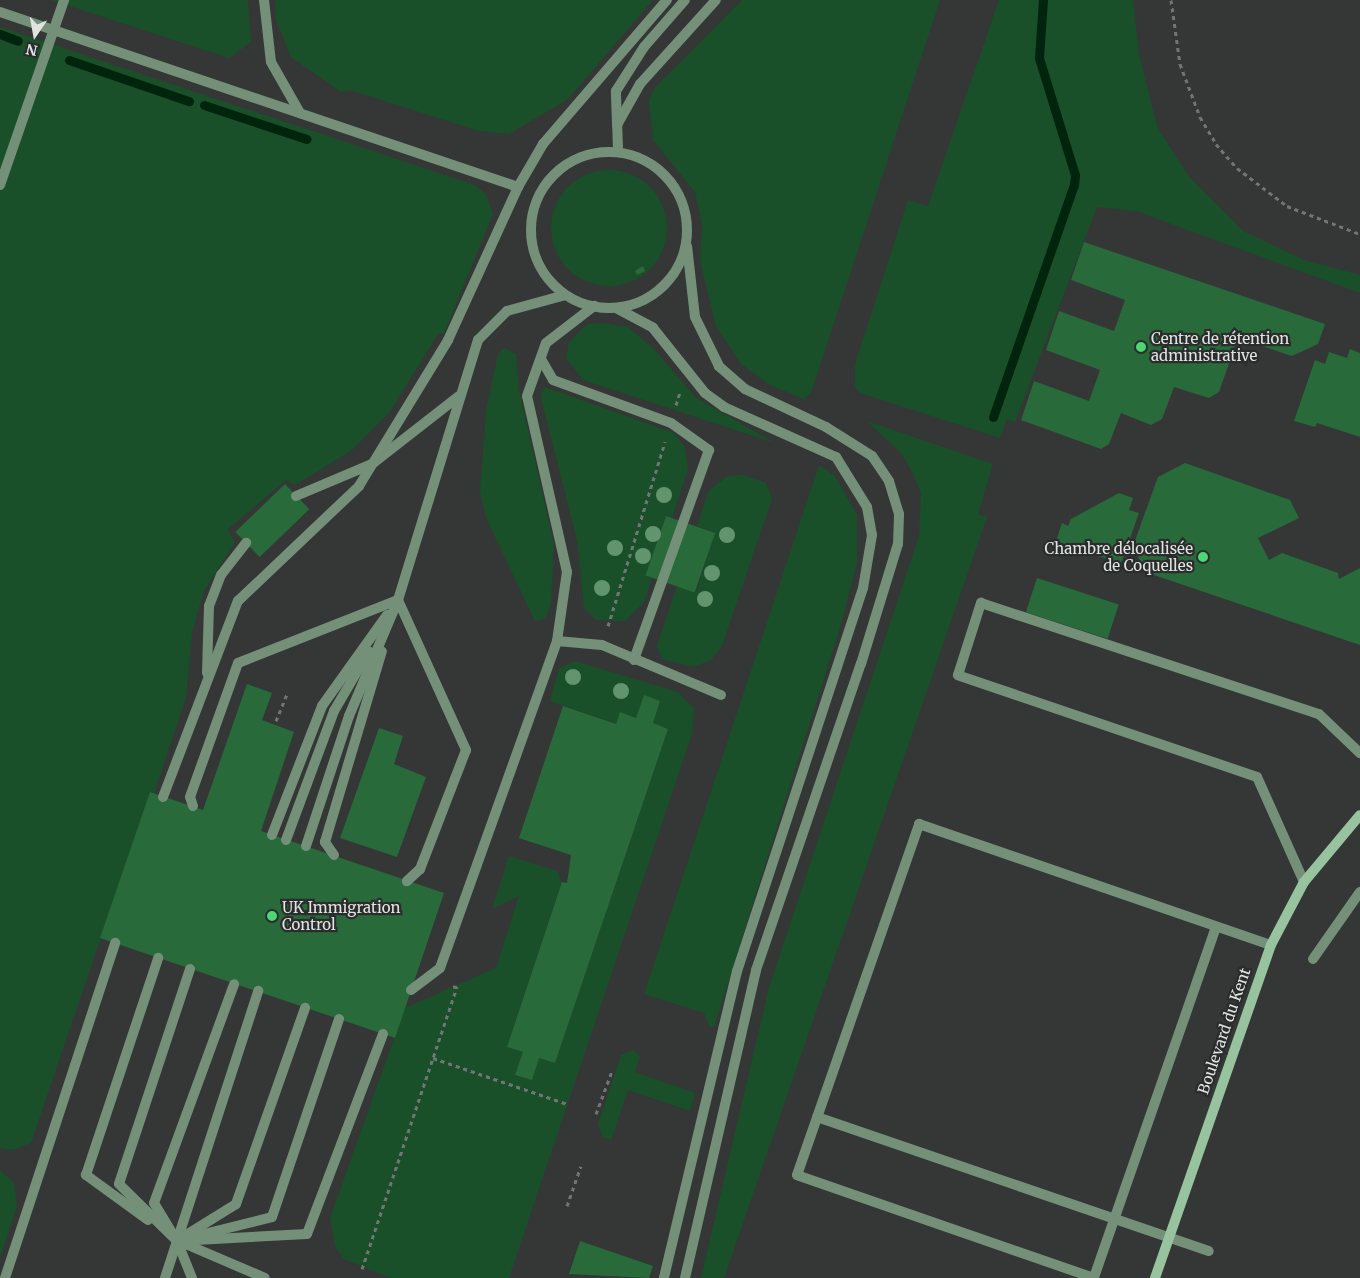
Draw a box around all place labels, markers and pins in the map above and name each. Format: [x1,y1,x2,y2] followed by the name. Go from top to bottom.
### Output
[1151,329,1289,364] place label: Centre de rétention administrative
[1135,341,1147,353] marker: Centre de rétention administrative
[1045,539,1193,574] place label: Chambre délocalisée de Coquelles
[1197,551,1209,563] marker: Chambre délocalisée de Coquelles
[282,898,400,933] place label: UK Immigration Control
[266,910,278,922] marker: UK Immigration Control

